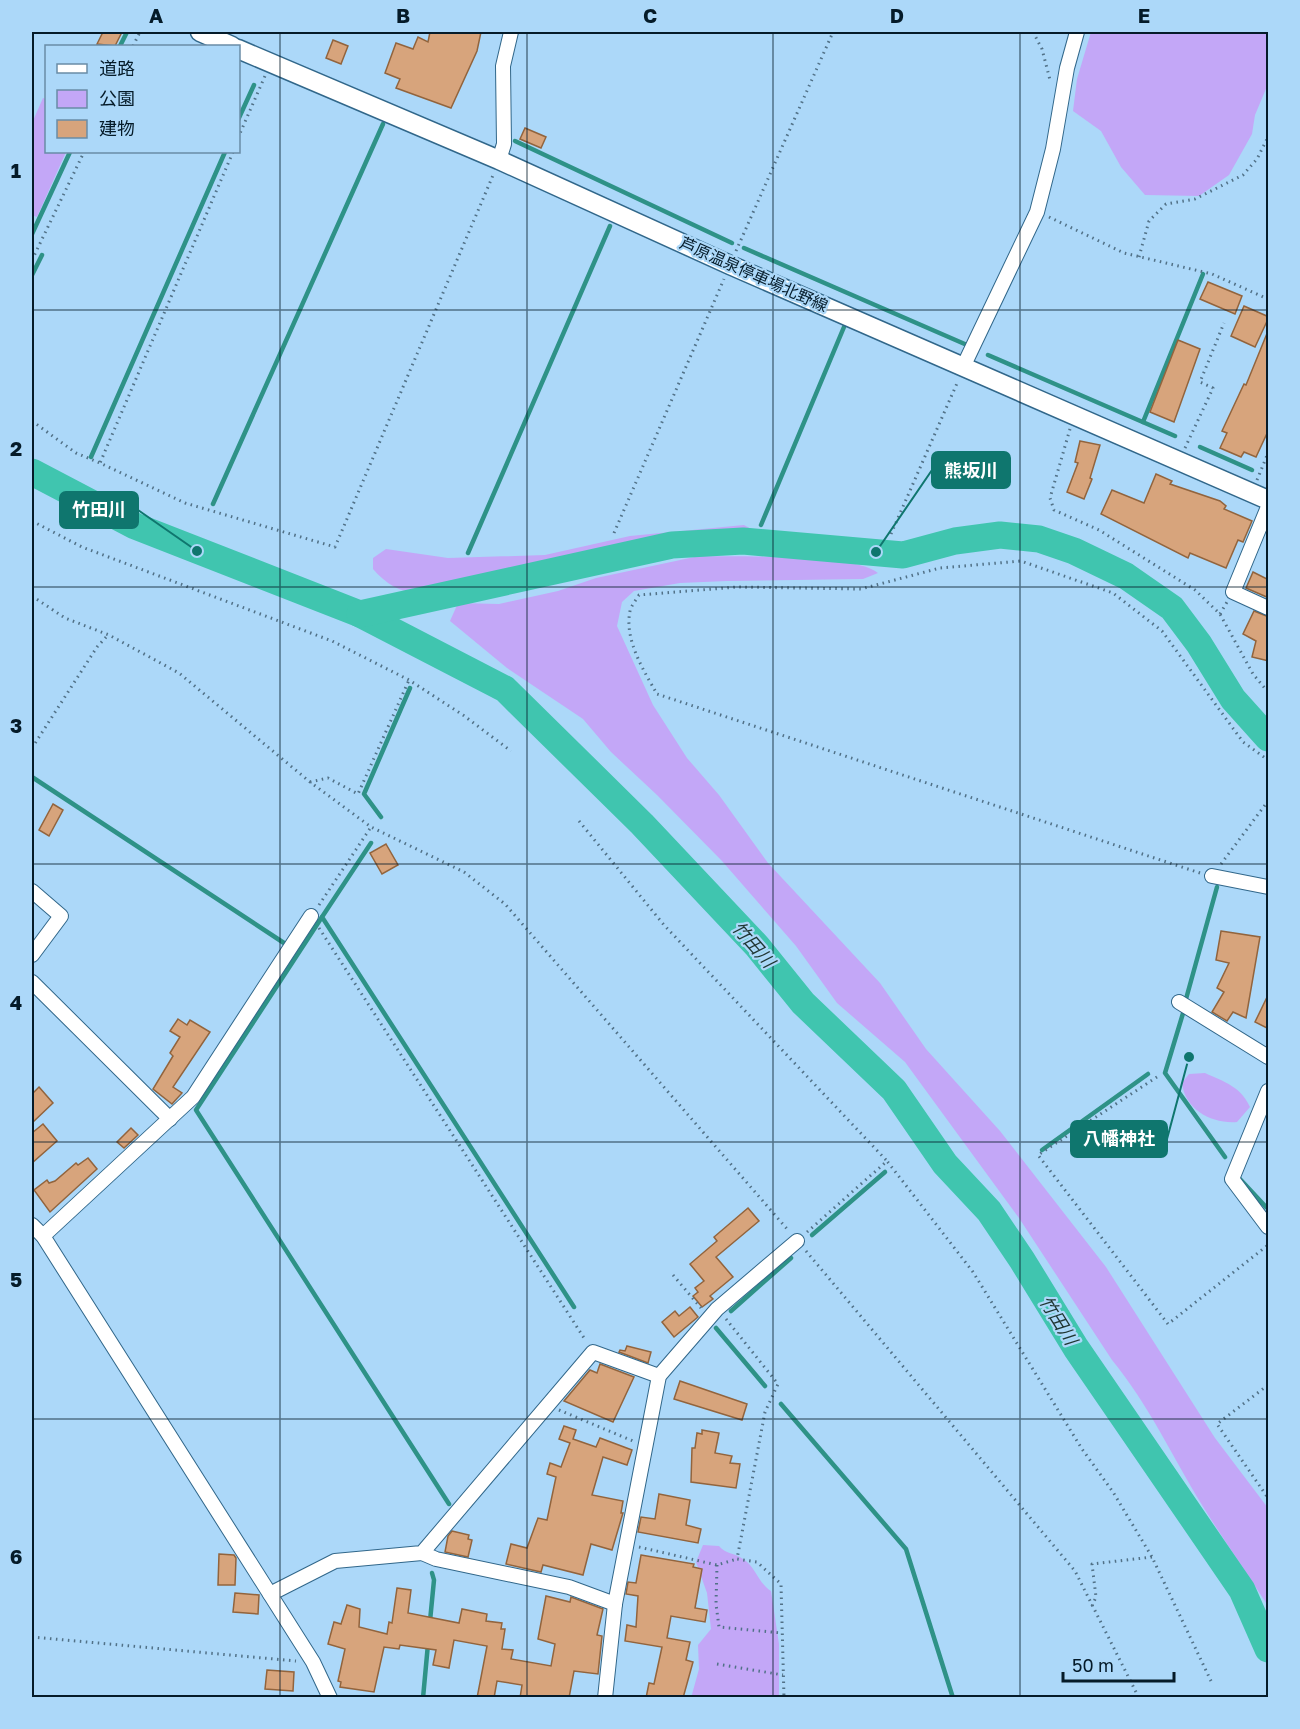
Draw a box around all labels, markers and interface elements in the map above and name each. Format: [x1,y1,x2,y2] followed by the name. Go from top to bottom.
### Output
[149,3,163,27] text: A
[396,3,410,27] text: B
[643,3,657,27] text: C
[890,3,904,27] text: D
[1138,3,1150,27] text: E
[45,45,240,153] legend
[99,57,135,79] text: 道路
[99,87,135,109] text: 公園
[99,117,135,139] text: 建物
[11,158,21,182] text: 1
[677,232,831,316] street label: 芦原温泉停車場北野線
[10,436,22,460] text: 2
[932,452,1010,488] callout: 熊坂川
[944,459,998,481] text: 熊坂川
[60,492,138,528] callout: 竹田川
[72,498,126,520] text: 竹田川
[10,713,22,737] text: 3
[728,916,781,973] water label: 竹田川
[10,990,22,1014] text: 4
[1071,1121,1167,1157] callout: 八幡神社
[1083,1127,1155,1149] text: 八幡神社
[10,1267,22,1291] text: 5
[1035,1291,1084,1350] water label: 竹田川
[10,1544,22,1568] text: 6
[1063,1645,1174,1683] scale bar
[1072,1654,1114,1676] text: 50 m

